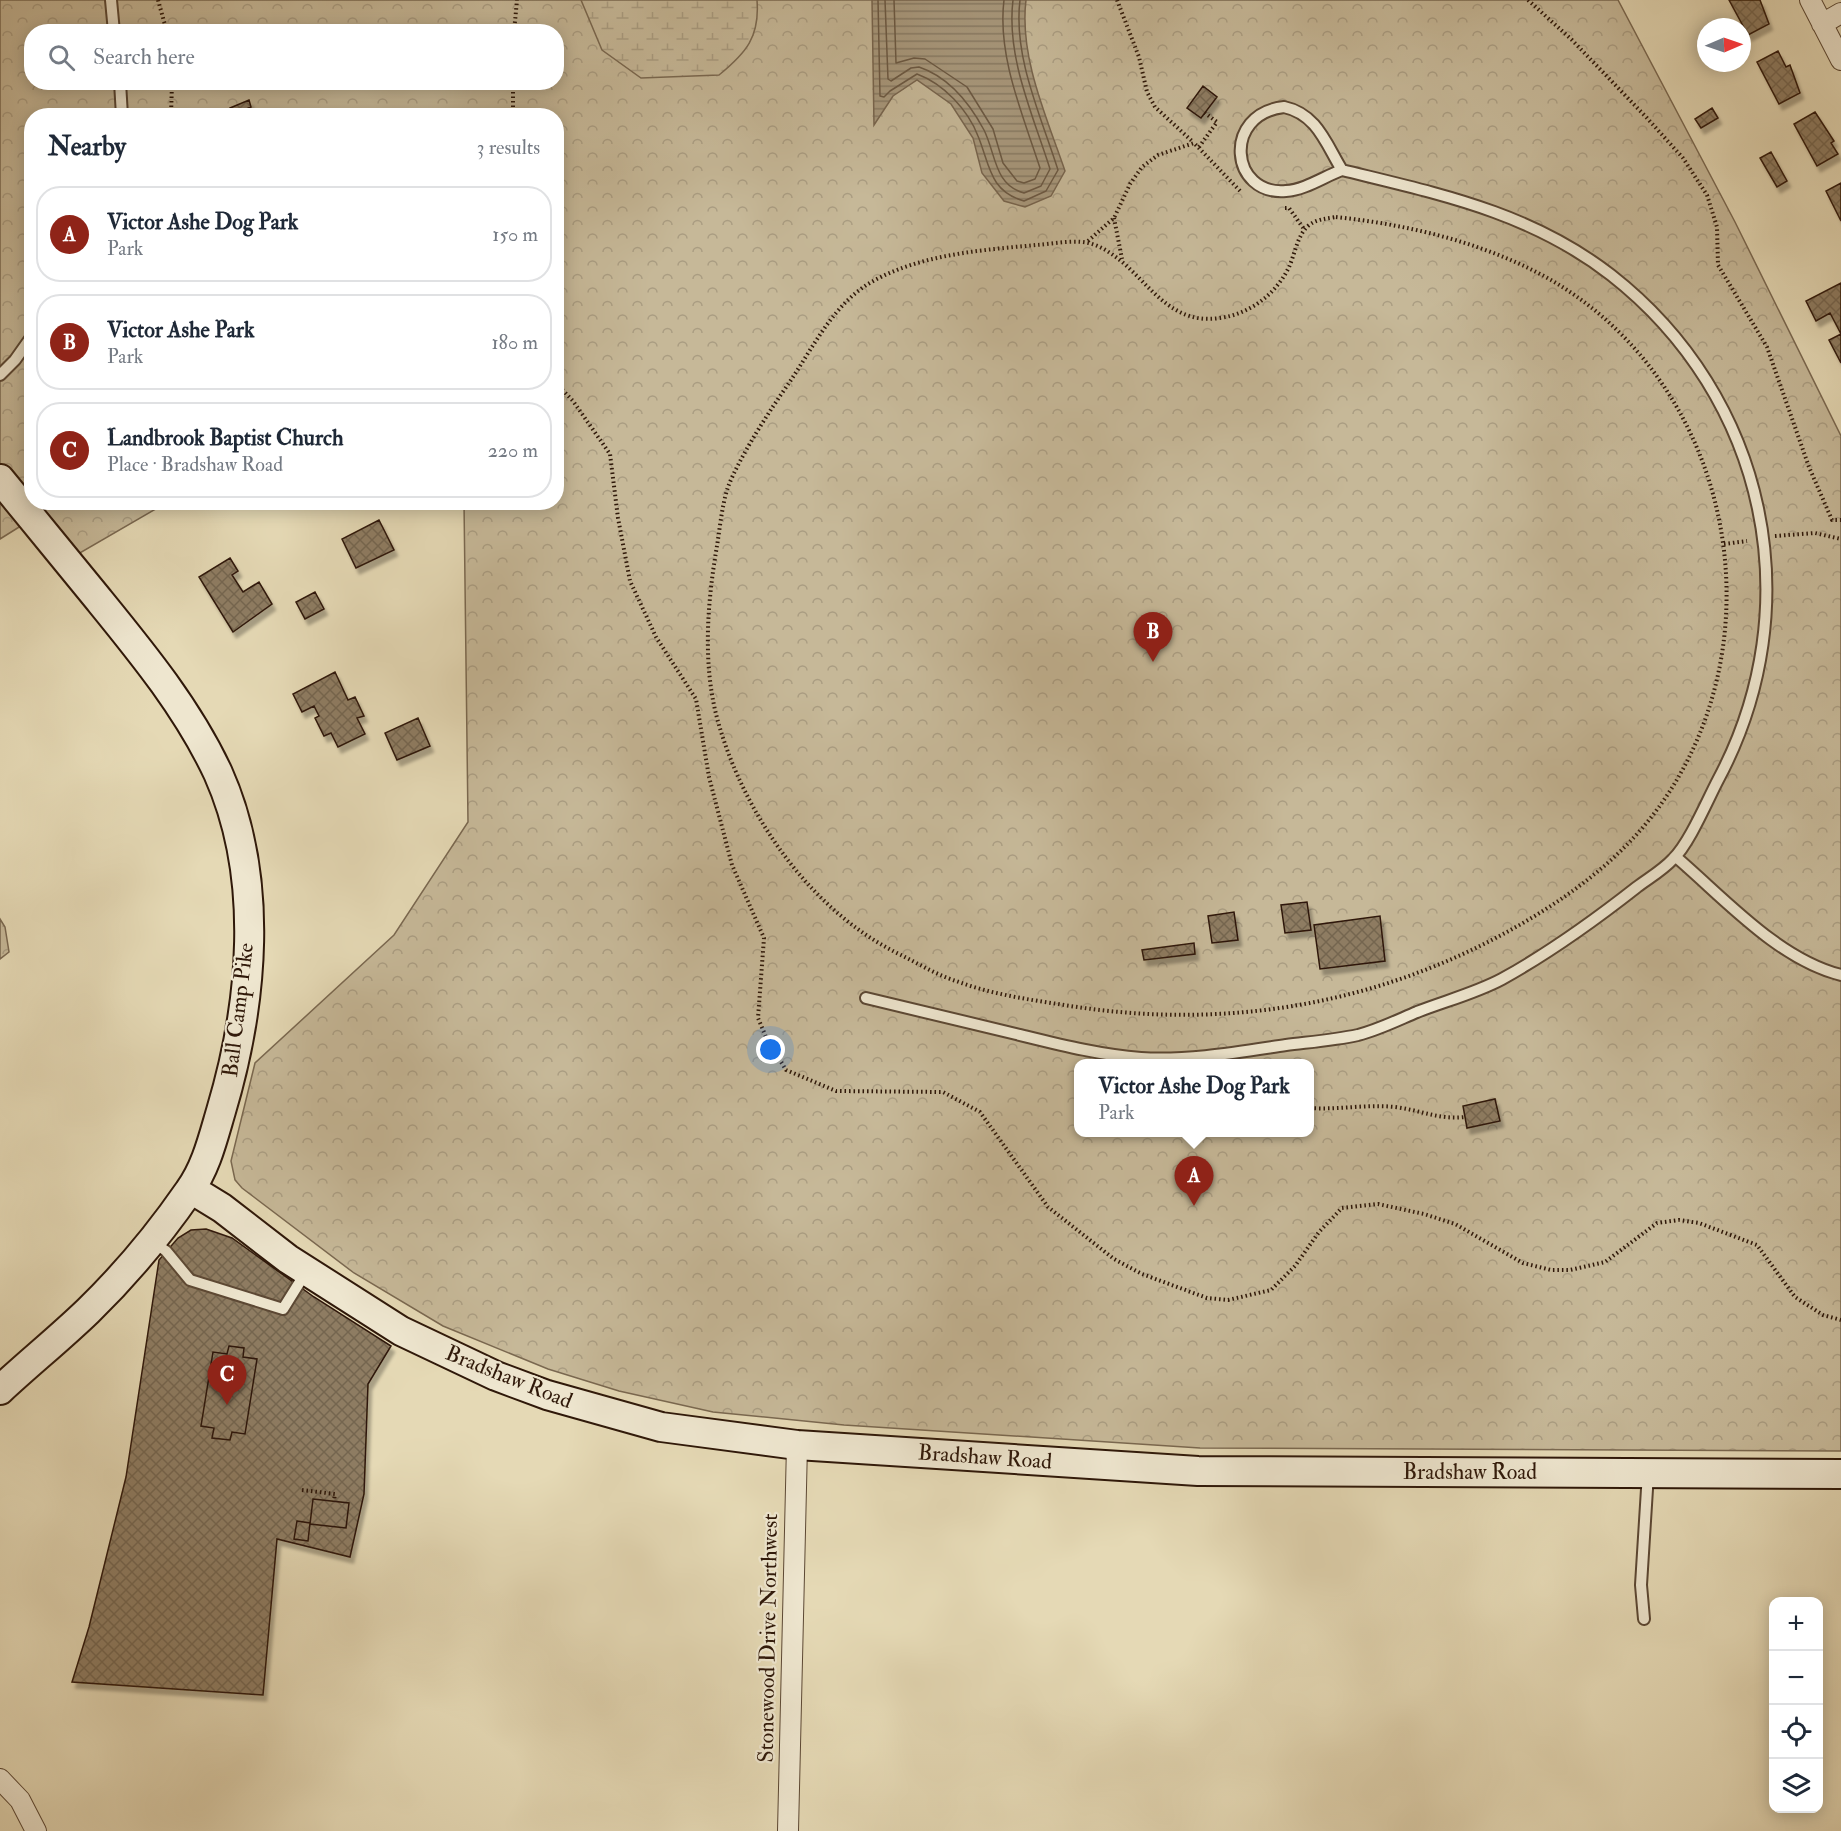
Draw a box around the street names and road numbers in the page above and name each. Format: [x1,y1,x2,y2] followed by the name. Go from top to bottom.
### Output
[216,941,261,1079] street label: Ball Camp Pike
[441,1339,577,1415] street label: Bradshaw Road
[917,1438,1053,1476] street label: Bradshaw Road
[1403,1458,1537,1486] street label: Bradshaw Road
[752,1513,784,1763] street label: Stonewood Drive Northwest

